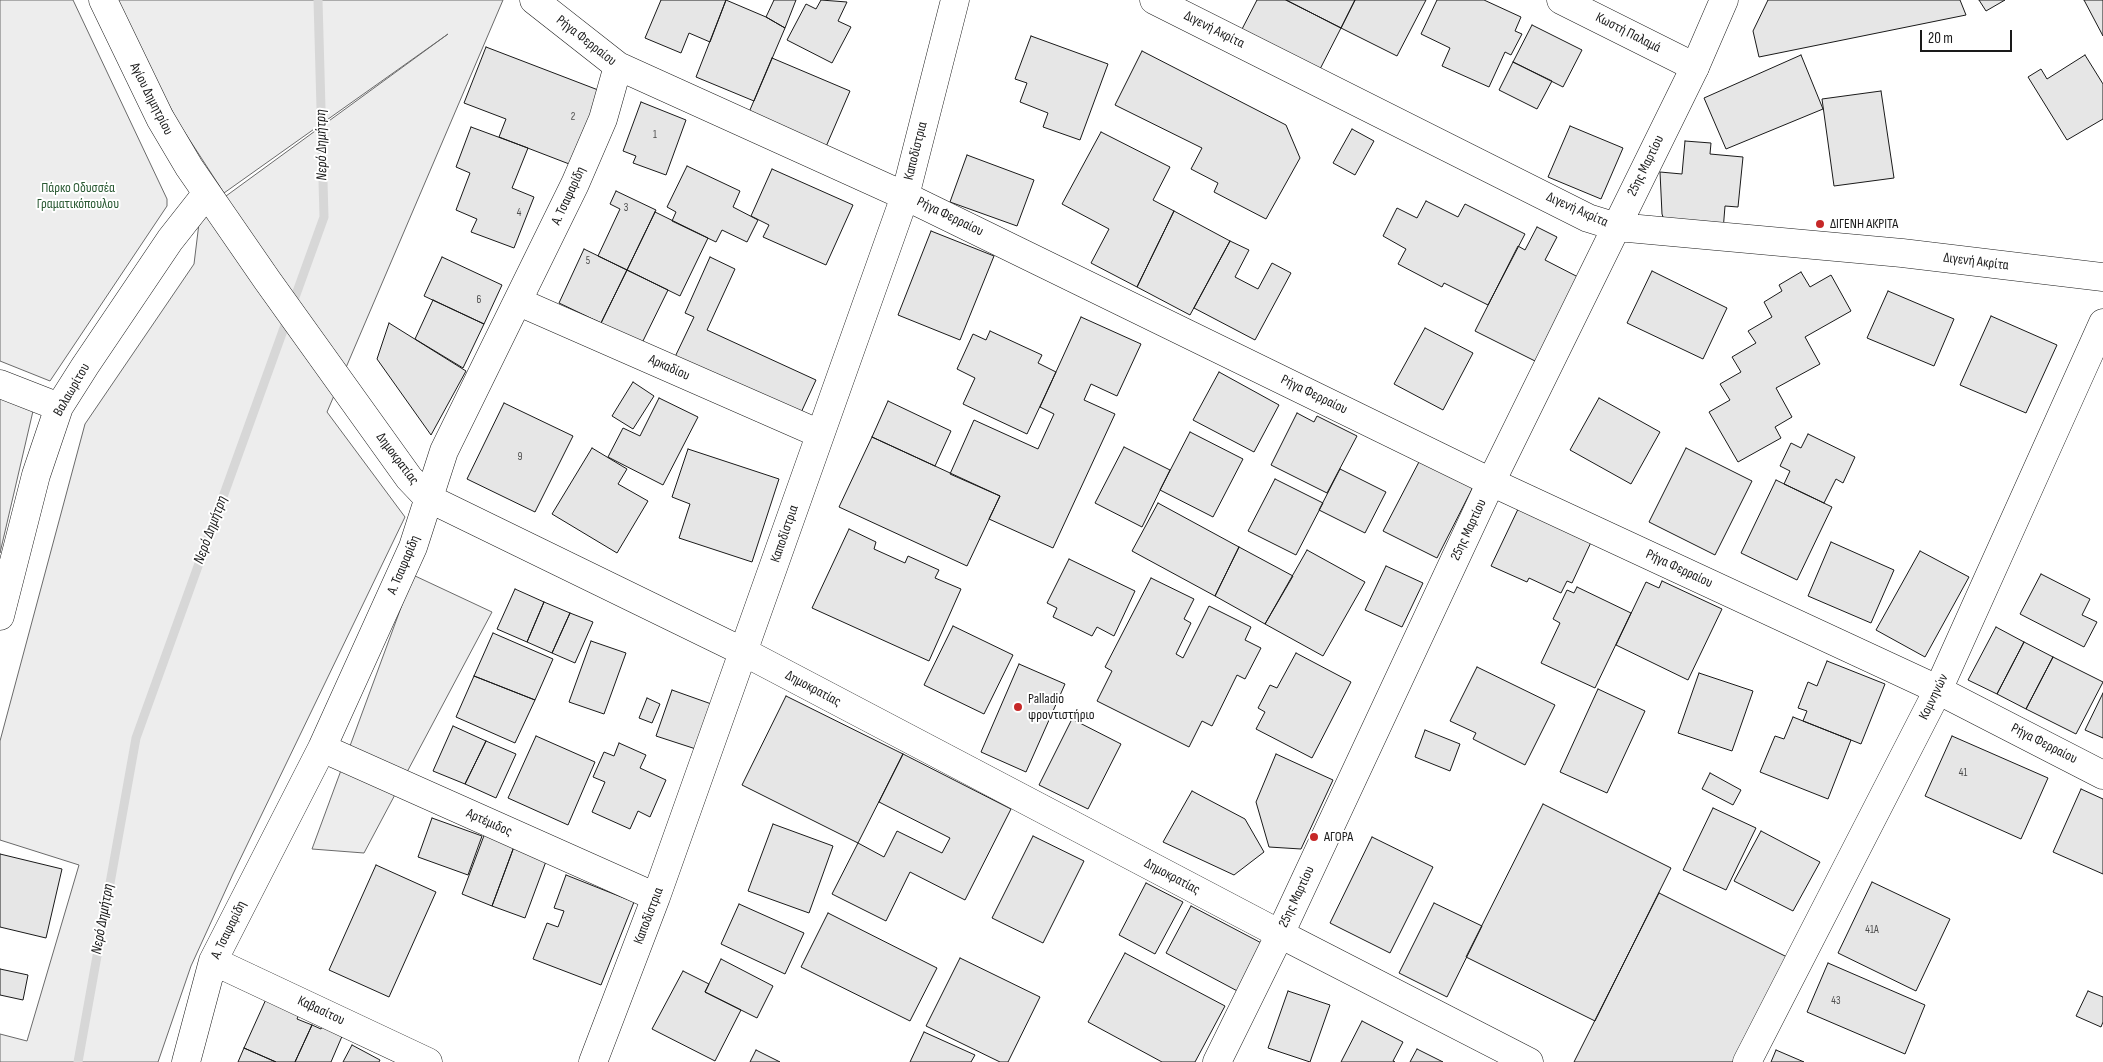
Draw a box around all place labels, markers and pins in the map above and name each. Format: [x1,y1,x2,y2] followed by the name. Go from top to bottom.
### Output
[1830,216,1898,232] place label: ΔΙΓΕΝΗ ΑΚΡΙΤΑ
[1814,218,1826,230] marker: ΔΙΓΕΝΗ ΑΚΡΙΤΑ
[1028,691,1095,724] place label: Palladio φροντιστήριο
[1012,701,1024,713] marker: Palladio φροντιστήριο
[1324,829,1353,845] place label: ΑΓΟΡΑ
[1308,831,1320,843] marker: ΑΓΟΡΑ

